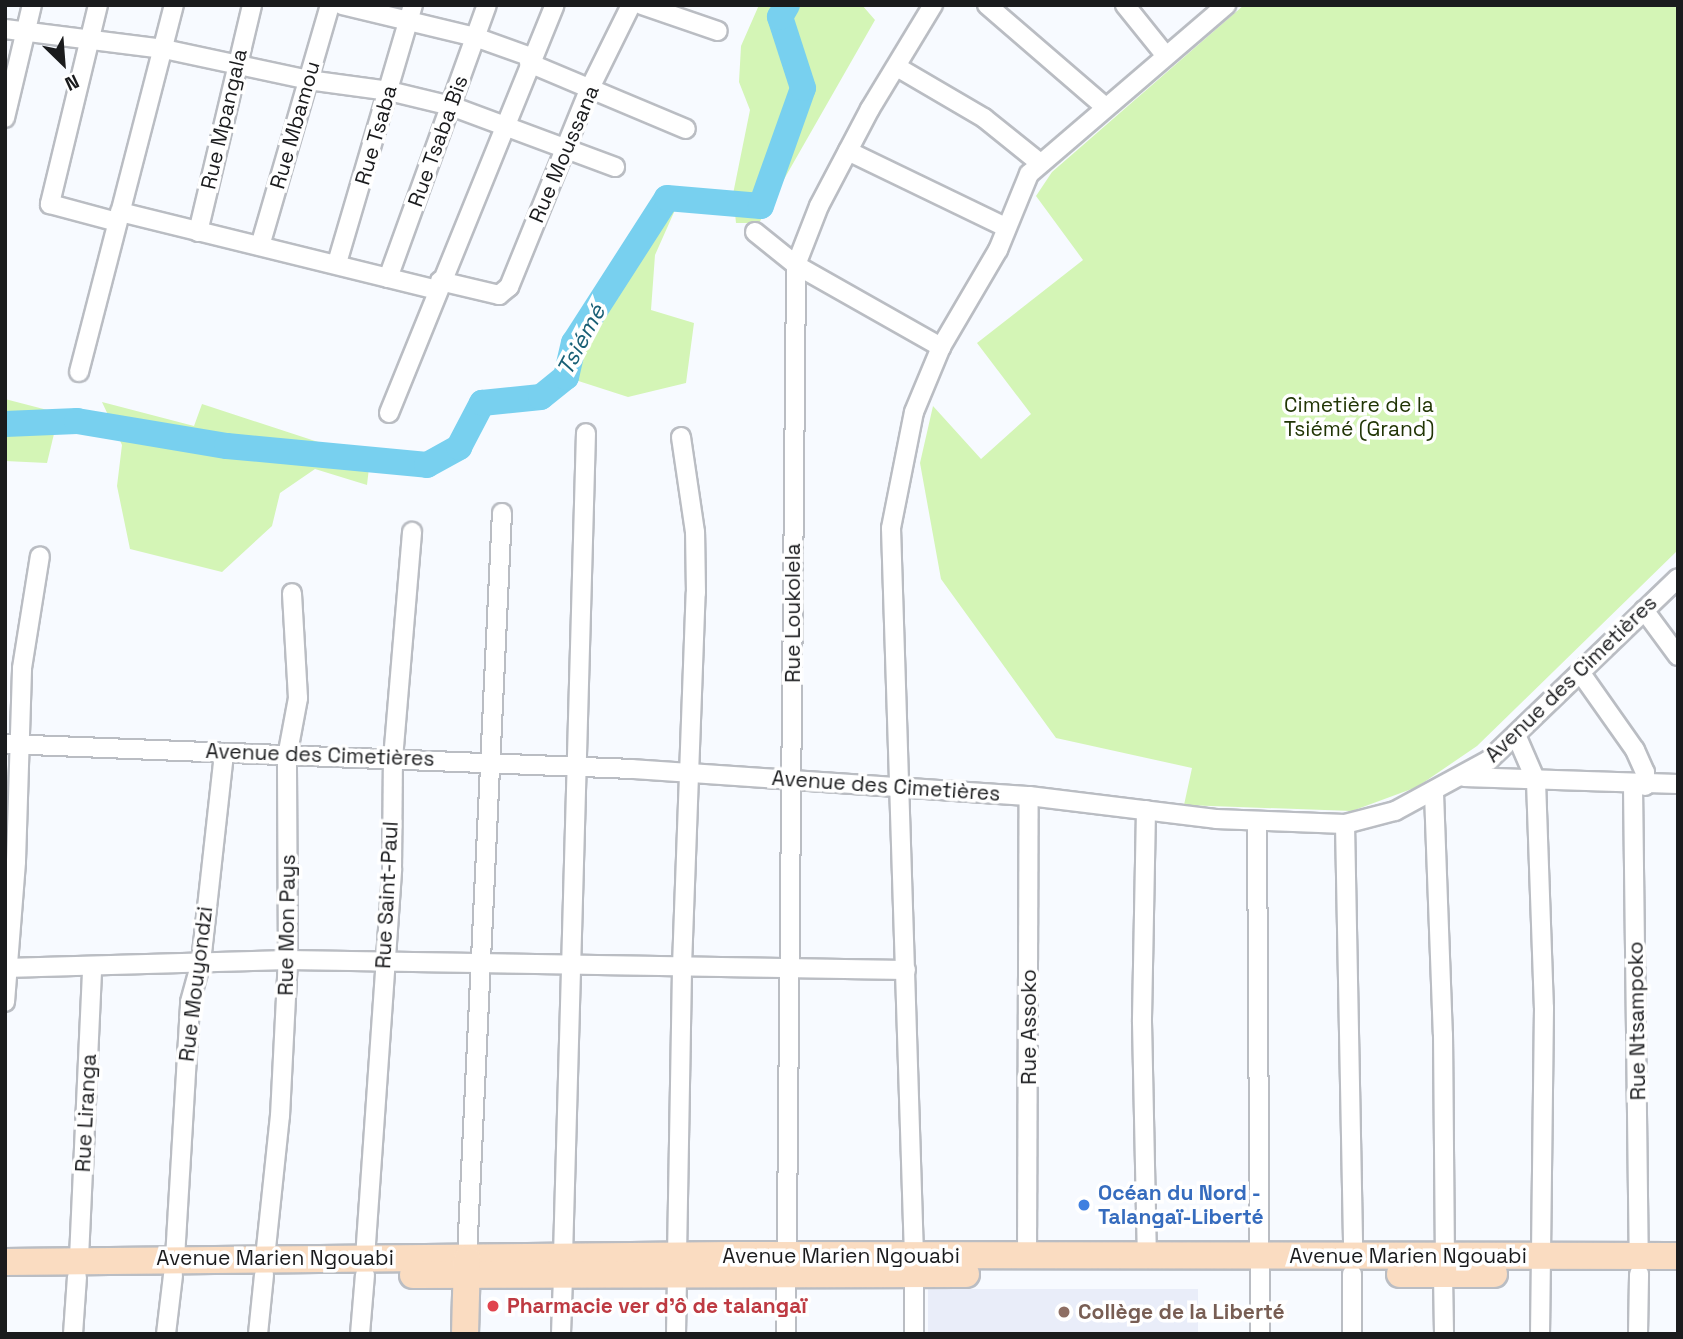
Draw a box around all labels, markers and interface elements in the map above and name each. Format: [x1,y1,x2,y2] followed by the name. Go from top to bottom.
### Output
[28,28,98,98] north arrow
[196,46,252,192] street label: Rue Mpangala
[265,58,325,192] street label: Rue Mbamou
[61,68,83,97] text: N
[402,72,474,210] street label: Rue Tsaba Bis
[524,81,604,227] street label: Rue Moussana
[350,82,402,188] street label: Rue Tsaba
[551,300,611,380] water label: Tsiémé
[1284,392,1434,442] park label: Cimetière de la Tsiémé (Grand)
[780,543,806,683] street label: Rue Loukolela
[1480,590,1662,768] street label: Avenue des Cimetières
[205,738,435,772] street label: Avenue des Cimetières
[771,765,1001,807] street label: Avenue des Cimetières
[371,821,403,969] street label: Rue Saint-Paul
[273,854,301,996] street label: Rue Mon Pays
[174,905,218,1063] street label: Rue Mouyondzi
[1623,941,1651,1101] street label: Rue Ntsampoko
[1016,969,1042,1085] street label: Rue Assoko
[70,1053,102,1173] street label: Rue Liranga
[1098,1180,1264,1230] place label: Océan du Nord - Talangaï-Liberté
[1076,1197,1092,1213] marker: Océan du Nord - Talangaï-Liberté
[722,1243,960,1269] street label: Avenue Marien Ngouabi
[1289,1243,1527,1269] street label: Avenue Marien Ngouabi
[156,1245,394,1271] street label: Avenue Marien Ngouabi
[507,1293,807,1319] place label: Pharmacie ver d'ô de talangaï
[485,1298,501,1314] marker: Pharmacie ver d'ô de talangaï
[1078,1299,1285,1325] place label: Collège de la Liberté
[1056,1304,1072,1320] marker: Collège de la Liberté

